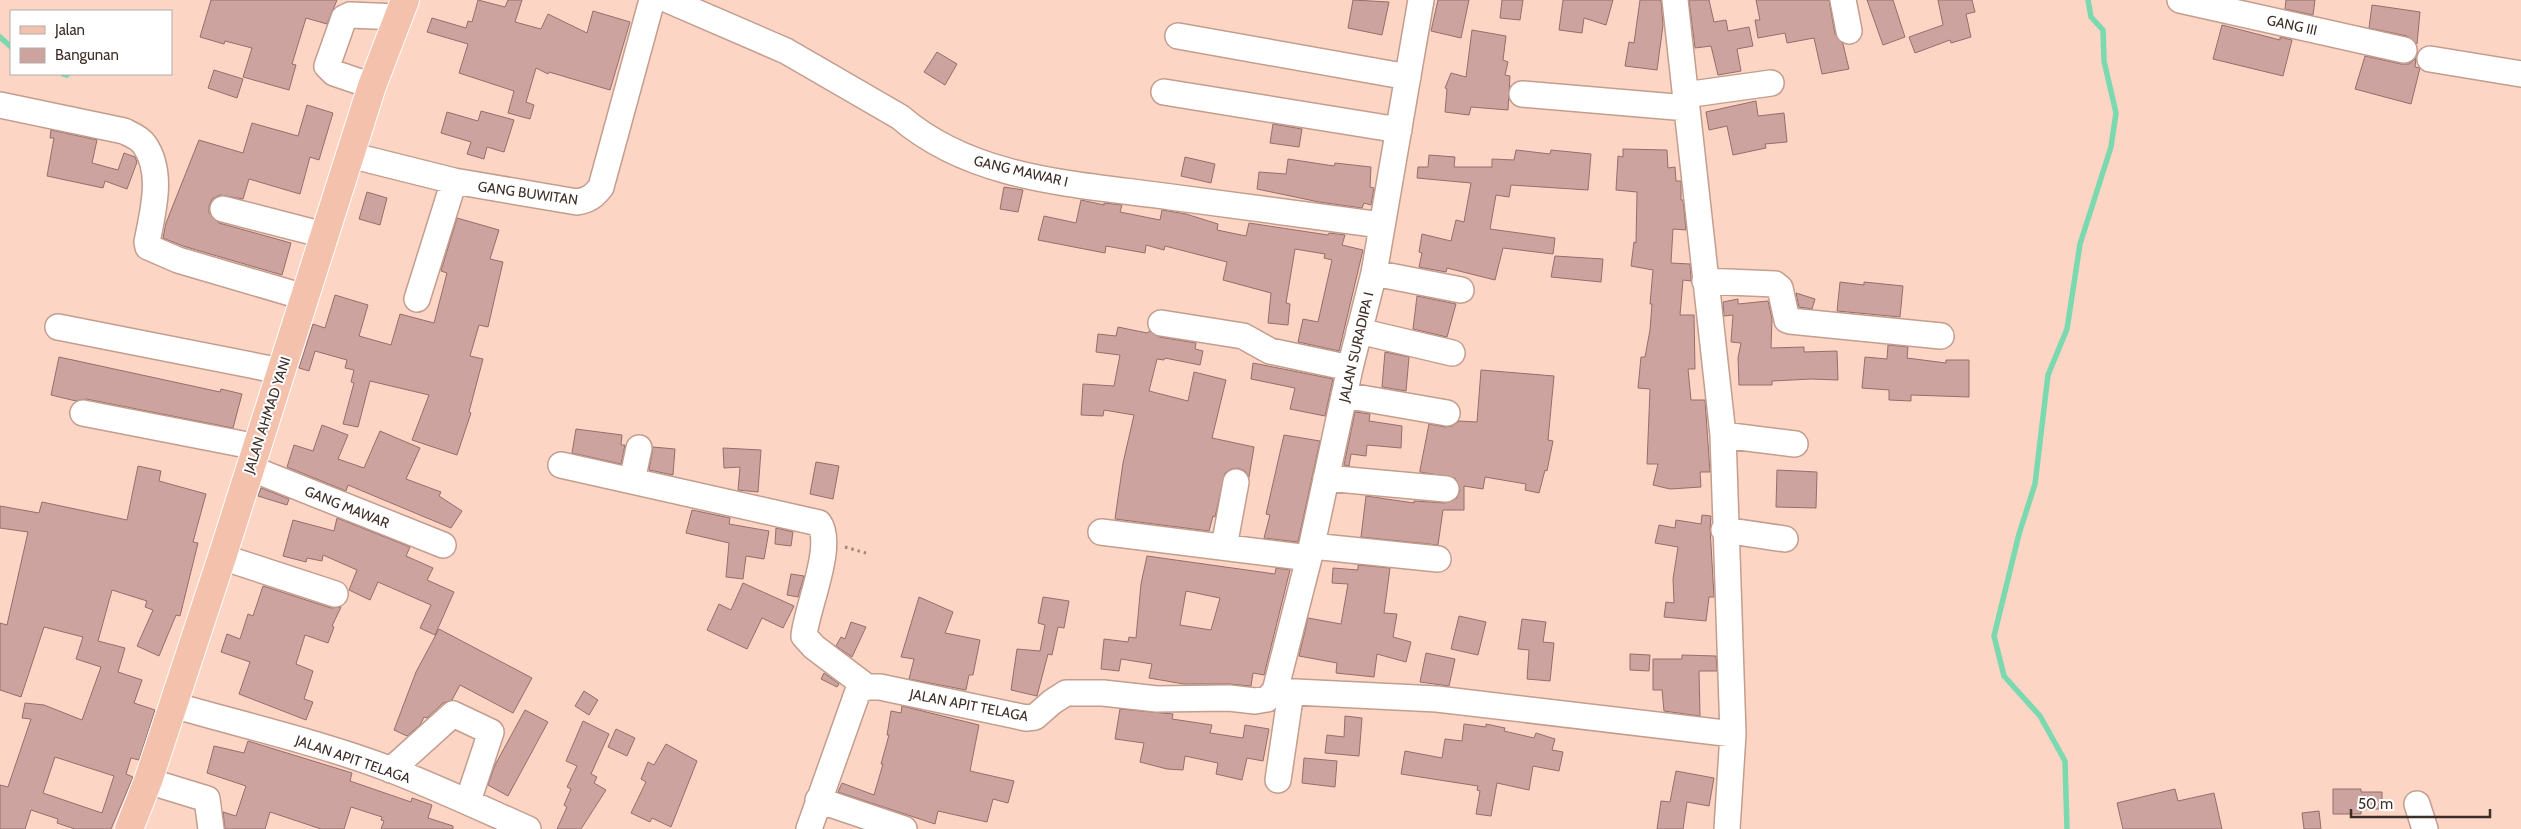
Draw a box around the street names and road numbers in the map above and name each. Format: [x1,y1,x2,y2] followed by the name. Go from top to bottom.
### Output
[2265,11,2319,39] street label: GANG III
[972,151,1070,191] street label: GANG MAWAR I
[477,177,579,209] street label: GANG BUWITAN
[1334,290,1377,405] street label: JALAN SURADIPA I
[239,354,294,477] street label: JALAN AHMAD YANI
[302,482,392,532] street label: GANG MAWAR
[907,684,1030,725] street label: JALAN APIT TELAGA
[292,731,413,787] street label: JALAN APIT TELAGA

